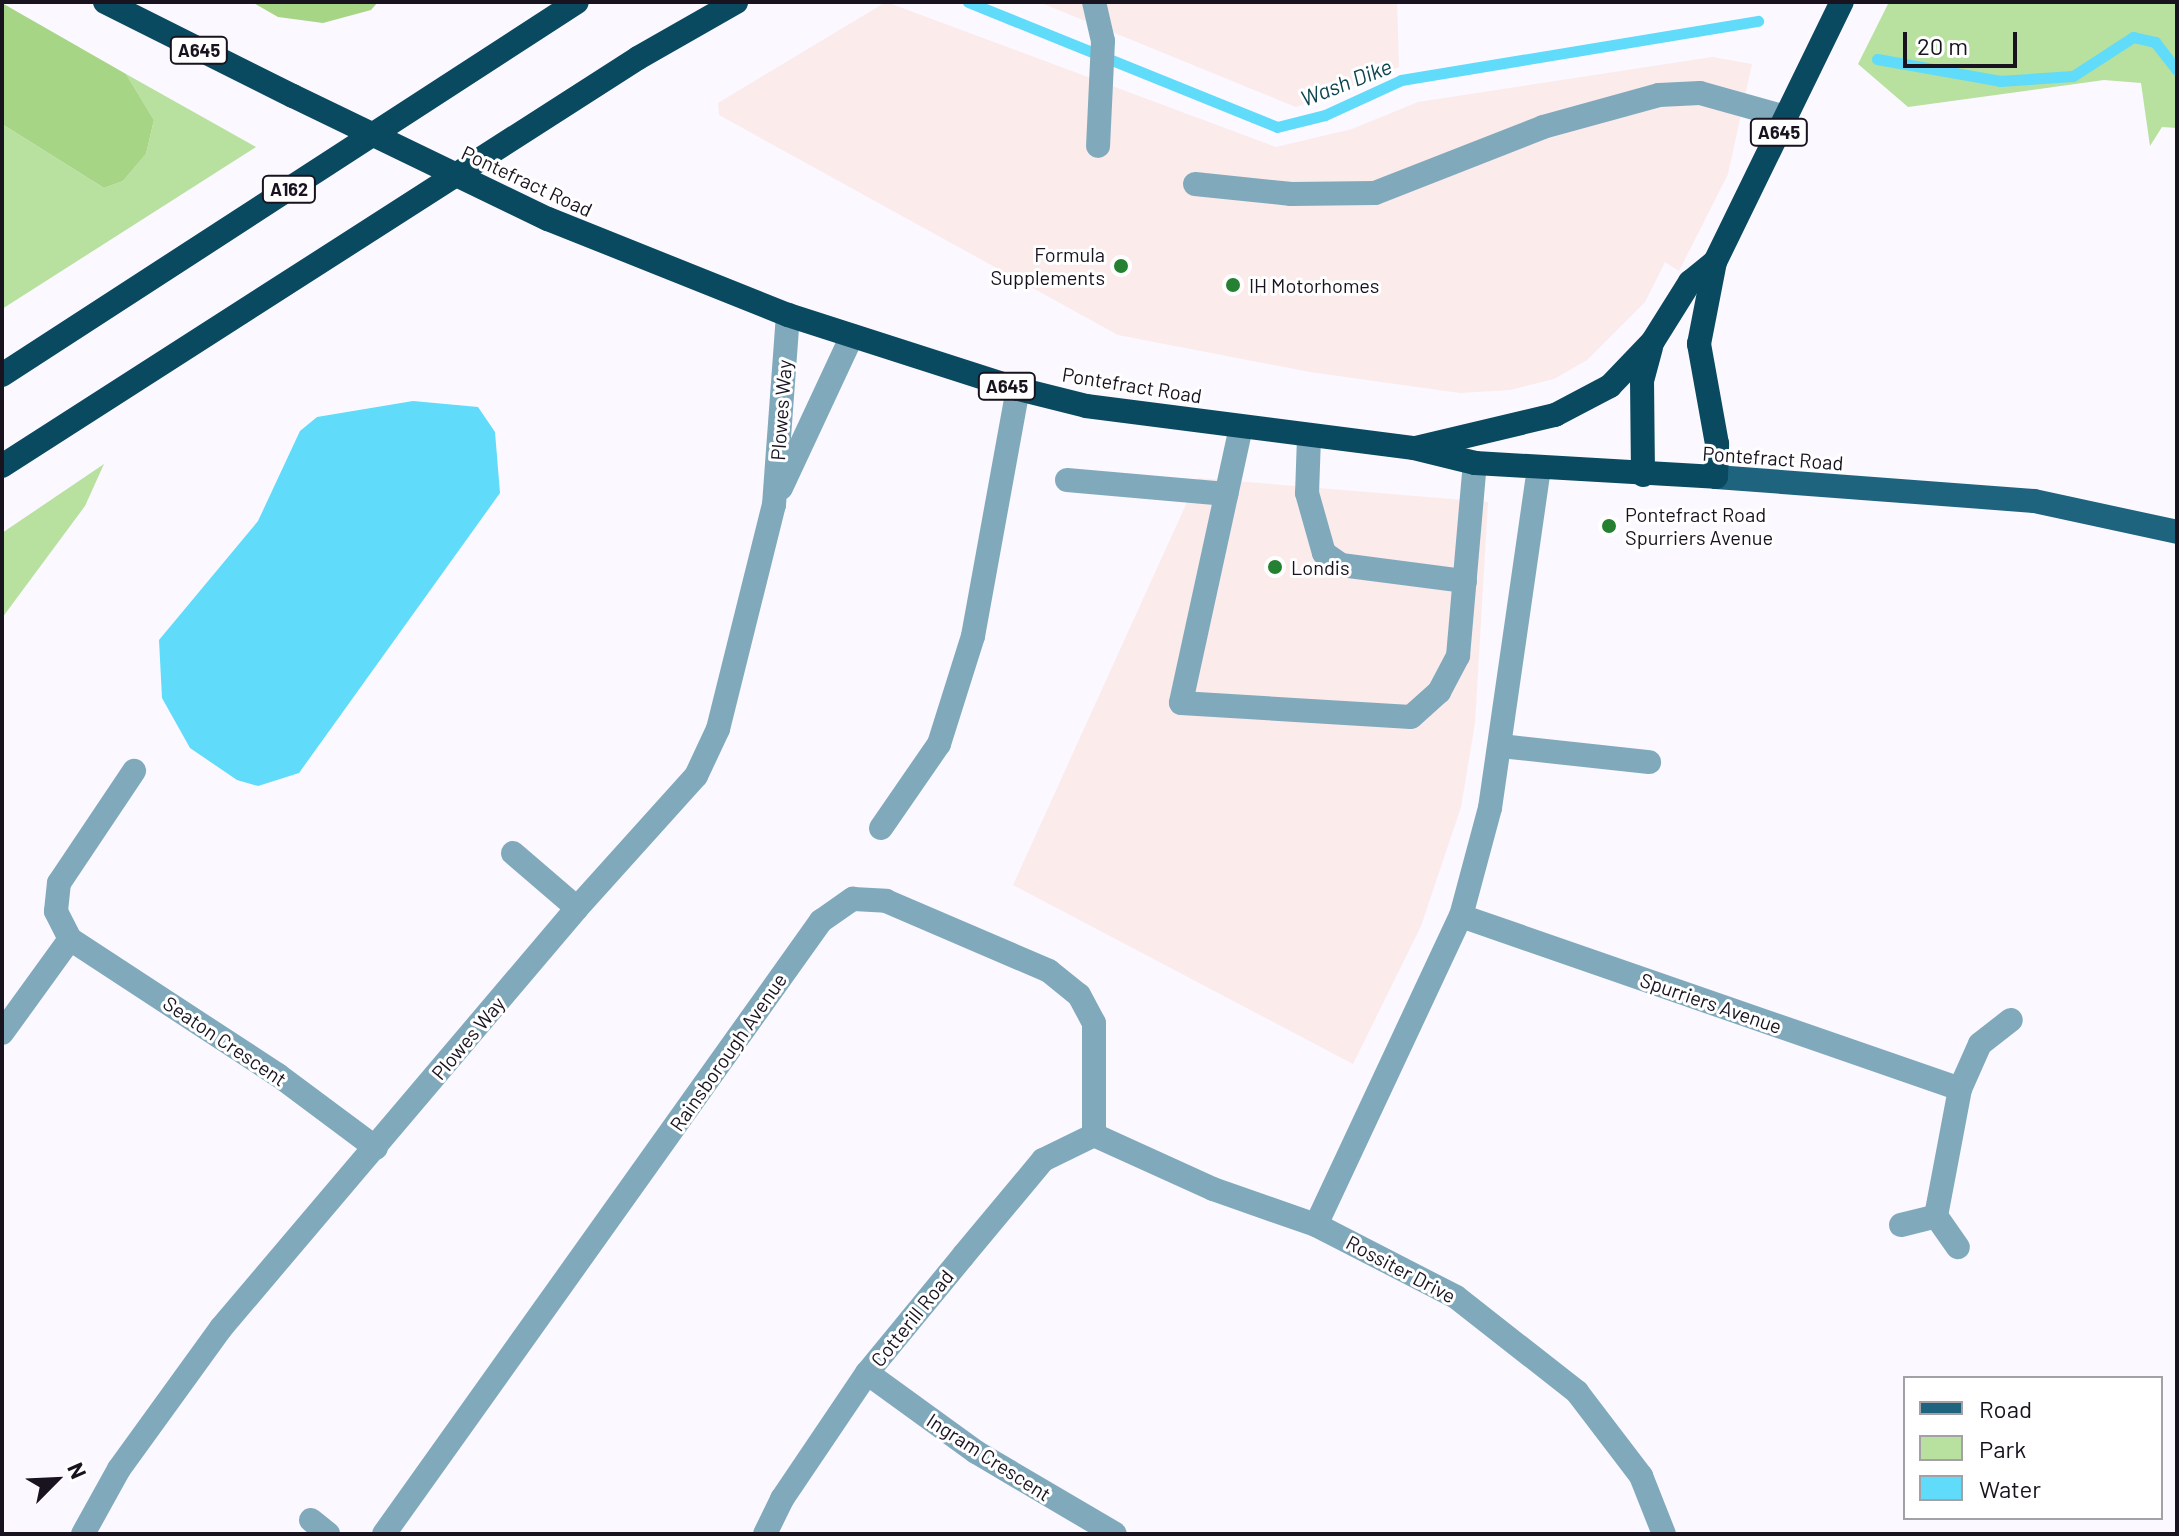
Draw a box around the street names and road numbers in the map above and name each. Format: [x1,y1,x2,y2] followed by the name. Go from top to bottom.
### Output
[169,36,229,64] road number: A645
[1749,118,1809,146] road number: A645
[458,140,596,222] street label: Pontefract Road
[261,175,317,203] road number: A162
[766,359,796,461] street label: Plowes Way
[1060,362,1204,408] street label: Pontefract Road
[977,372,1037,400] road number: A645
[1702,441,1844,475] street label: Pontefract Road
[664,968,792,1136] street label: Rainsborough Avenue
[1637,968,1785,1038] street label: Spurriers Avenue
[159,991,291,1091] street label: Seaton Crescent
[426,992,510,1084] street label: Plowes Way
[1342,1230,1460,1308] street label: Rossiter Drive
[866,1265,958,1371] street label: Cotterill Road
[922,1408,1056,1506] street label: Ingram Crescent

